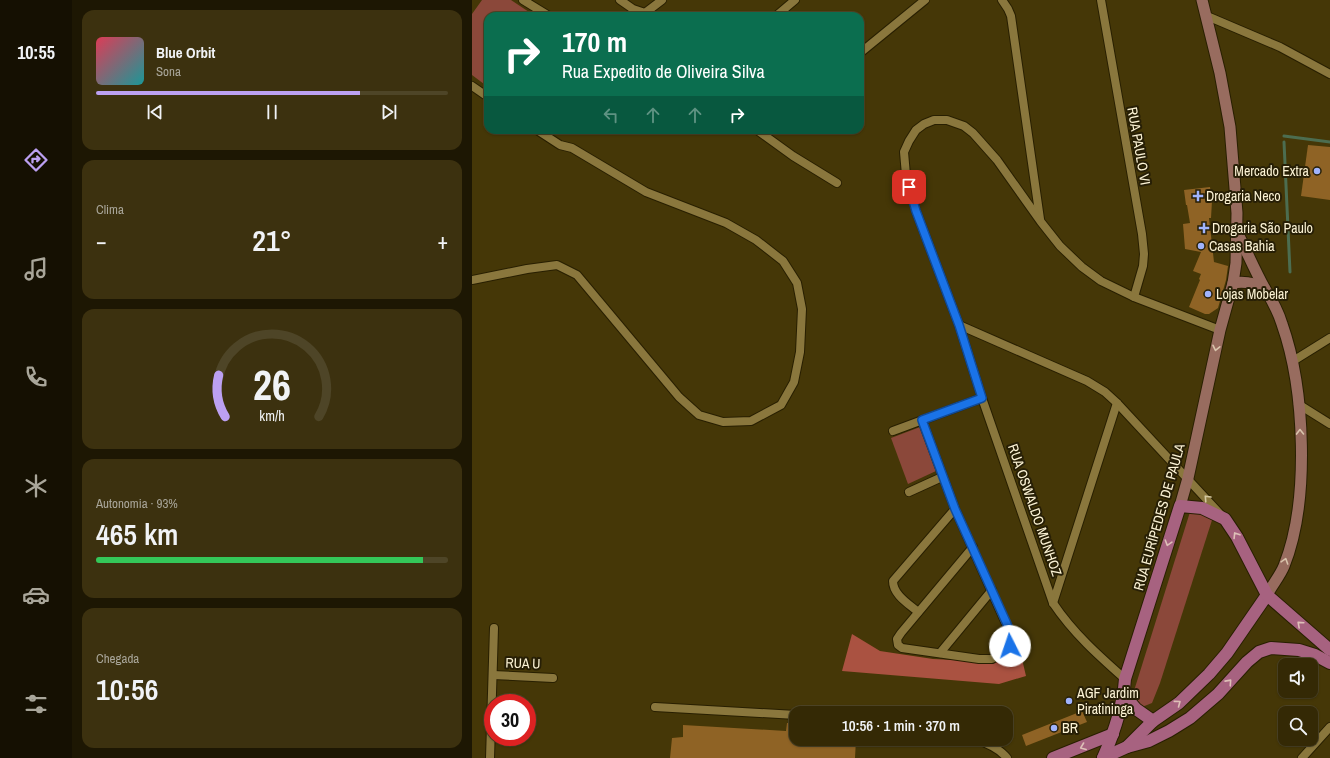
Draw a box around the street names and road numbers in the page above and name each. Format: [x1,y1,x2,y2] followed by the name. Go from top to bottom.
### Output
[1123,106,1155,186] street label: RUA PAULO VI
[1129,441,1189,593] street label: RUA EURÍPEDES DE PAULA
[1004,442,1066,578] street label: RUA OSWALDO MUNHOZ
[505,653,541,673] street label: RUA U

